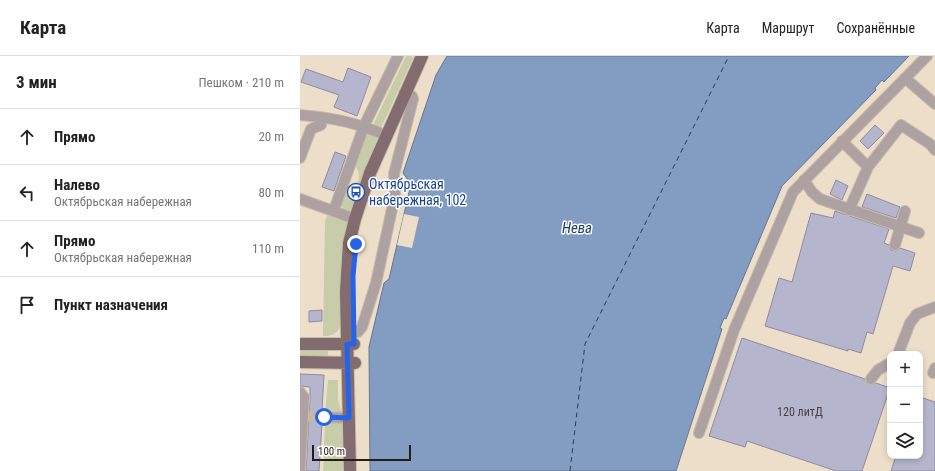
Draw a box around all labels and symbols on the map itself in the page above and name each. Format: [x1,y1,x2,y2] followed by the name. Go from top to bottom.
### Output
[369,176,466,208] place label: Октябрьская набережная, 102
[346,182,366,202] bus stop icon: Октябрьская набережная, 102
[562,219,592,237] water label: Нева
[347,235,365,253] route end
[777,405,823,419] house number: 120 литД
[315,408,333,426] route start
[312,443,411,462] scale bar

